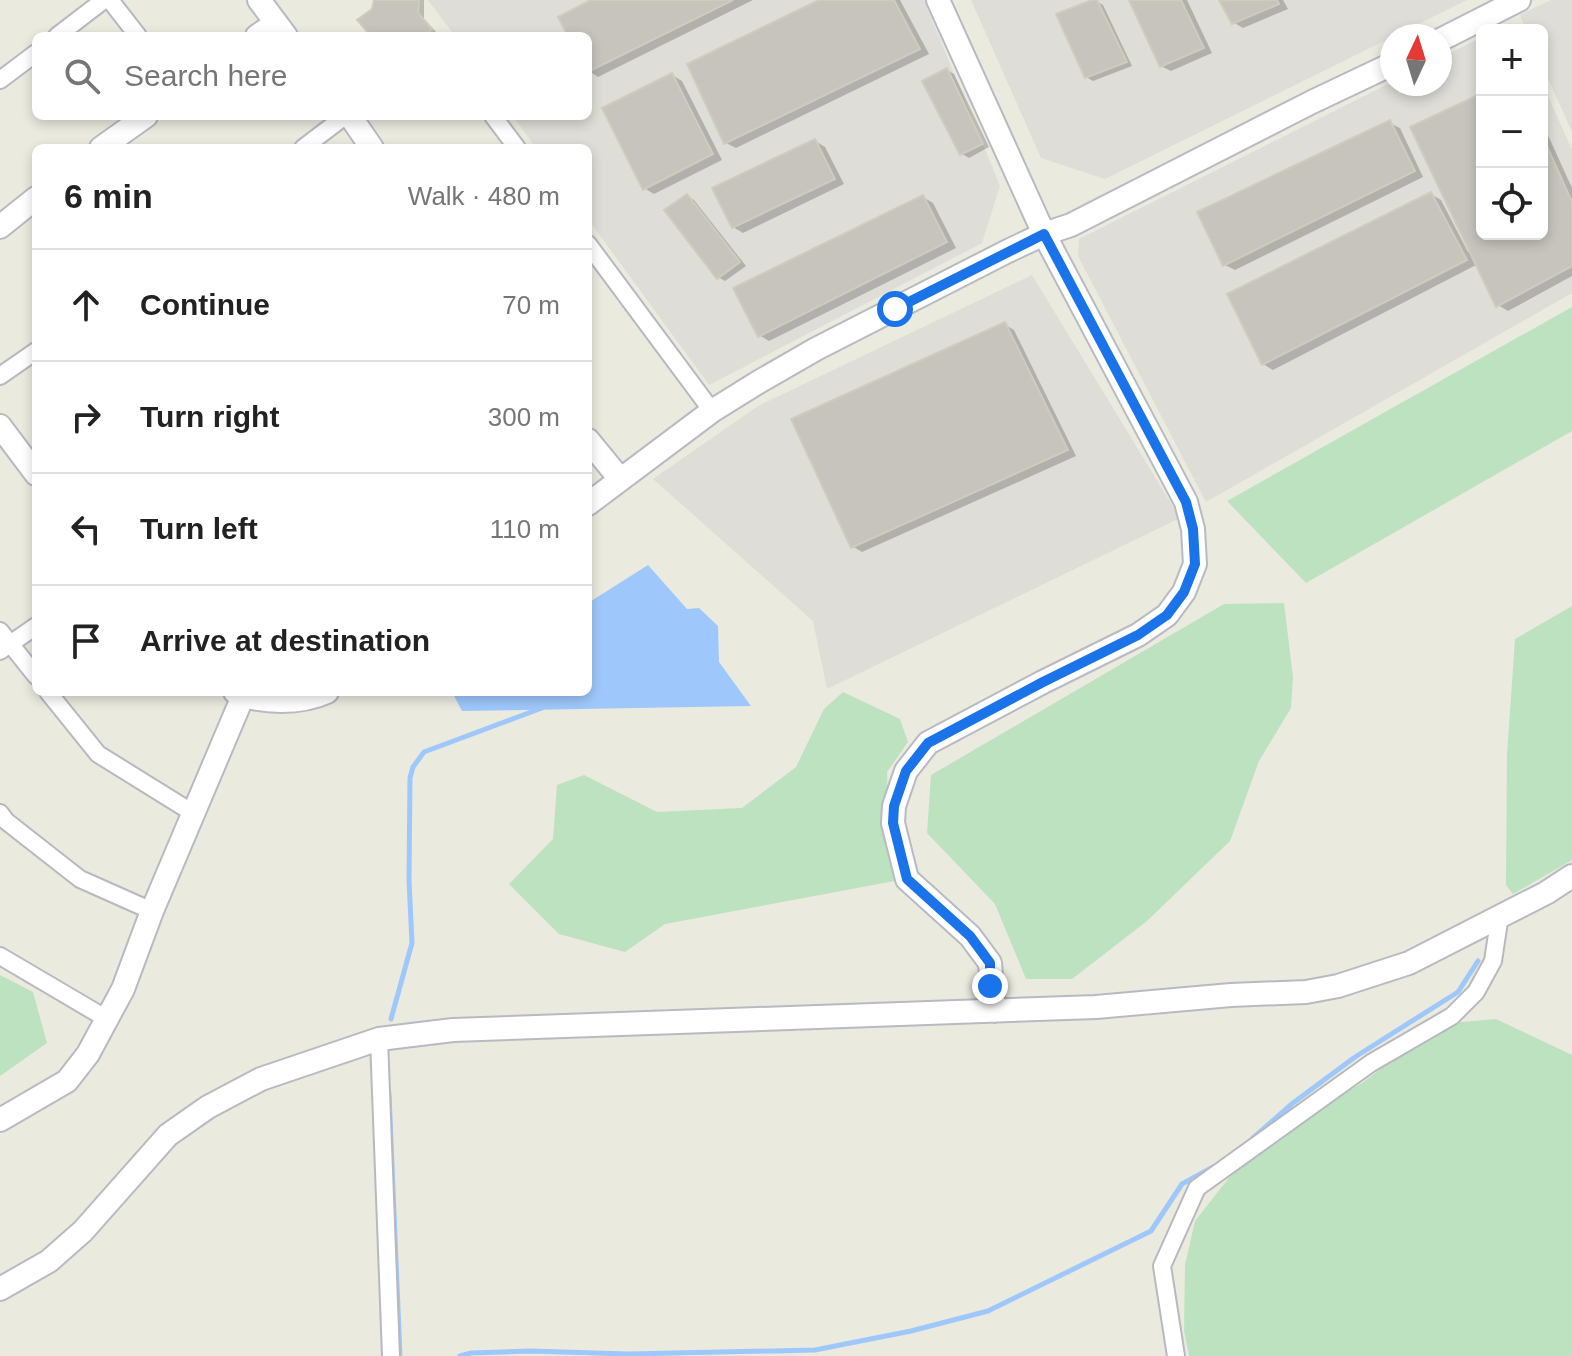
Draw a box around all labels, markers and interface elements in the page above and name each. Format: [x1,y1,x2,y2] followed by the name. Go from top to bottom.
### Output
[1380,24,1452,96] north arrow
[1476,24,1548,240] map controls
[1476,24,1548,96] button: +
[32,32,592,120] search box
[60,54,104,98] icon: search
[124,59,287,92] text: Search here
[1476,96,1548,168] button: −
[1476,168,1548,240] button: locate
[64,177,153,215] text: 6 min
[408,181,560,211] text: Walk · 480 m
[64,283,108,327] icon: ahead
[140,288,270,321] text: Continue
[502,290,560,320] text: 70 m
[877,291,913,327] route start
[64,395,108,439] icon: right
[140,400,279,433] text: Turn right
[488,402,560,432] text: 300 m
[64,507,108,551] icon: left
[140,512,258,545] text: Turn left
[490,514,560,544] text: 110 m
[64,619,108,663] icon: arrive
[140,624,430,657] text: Arrive at destination
[972,968,1008,1004] route end

